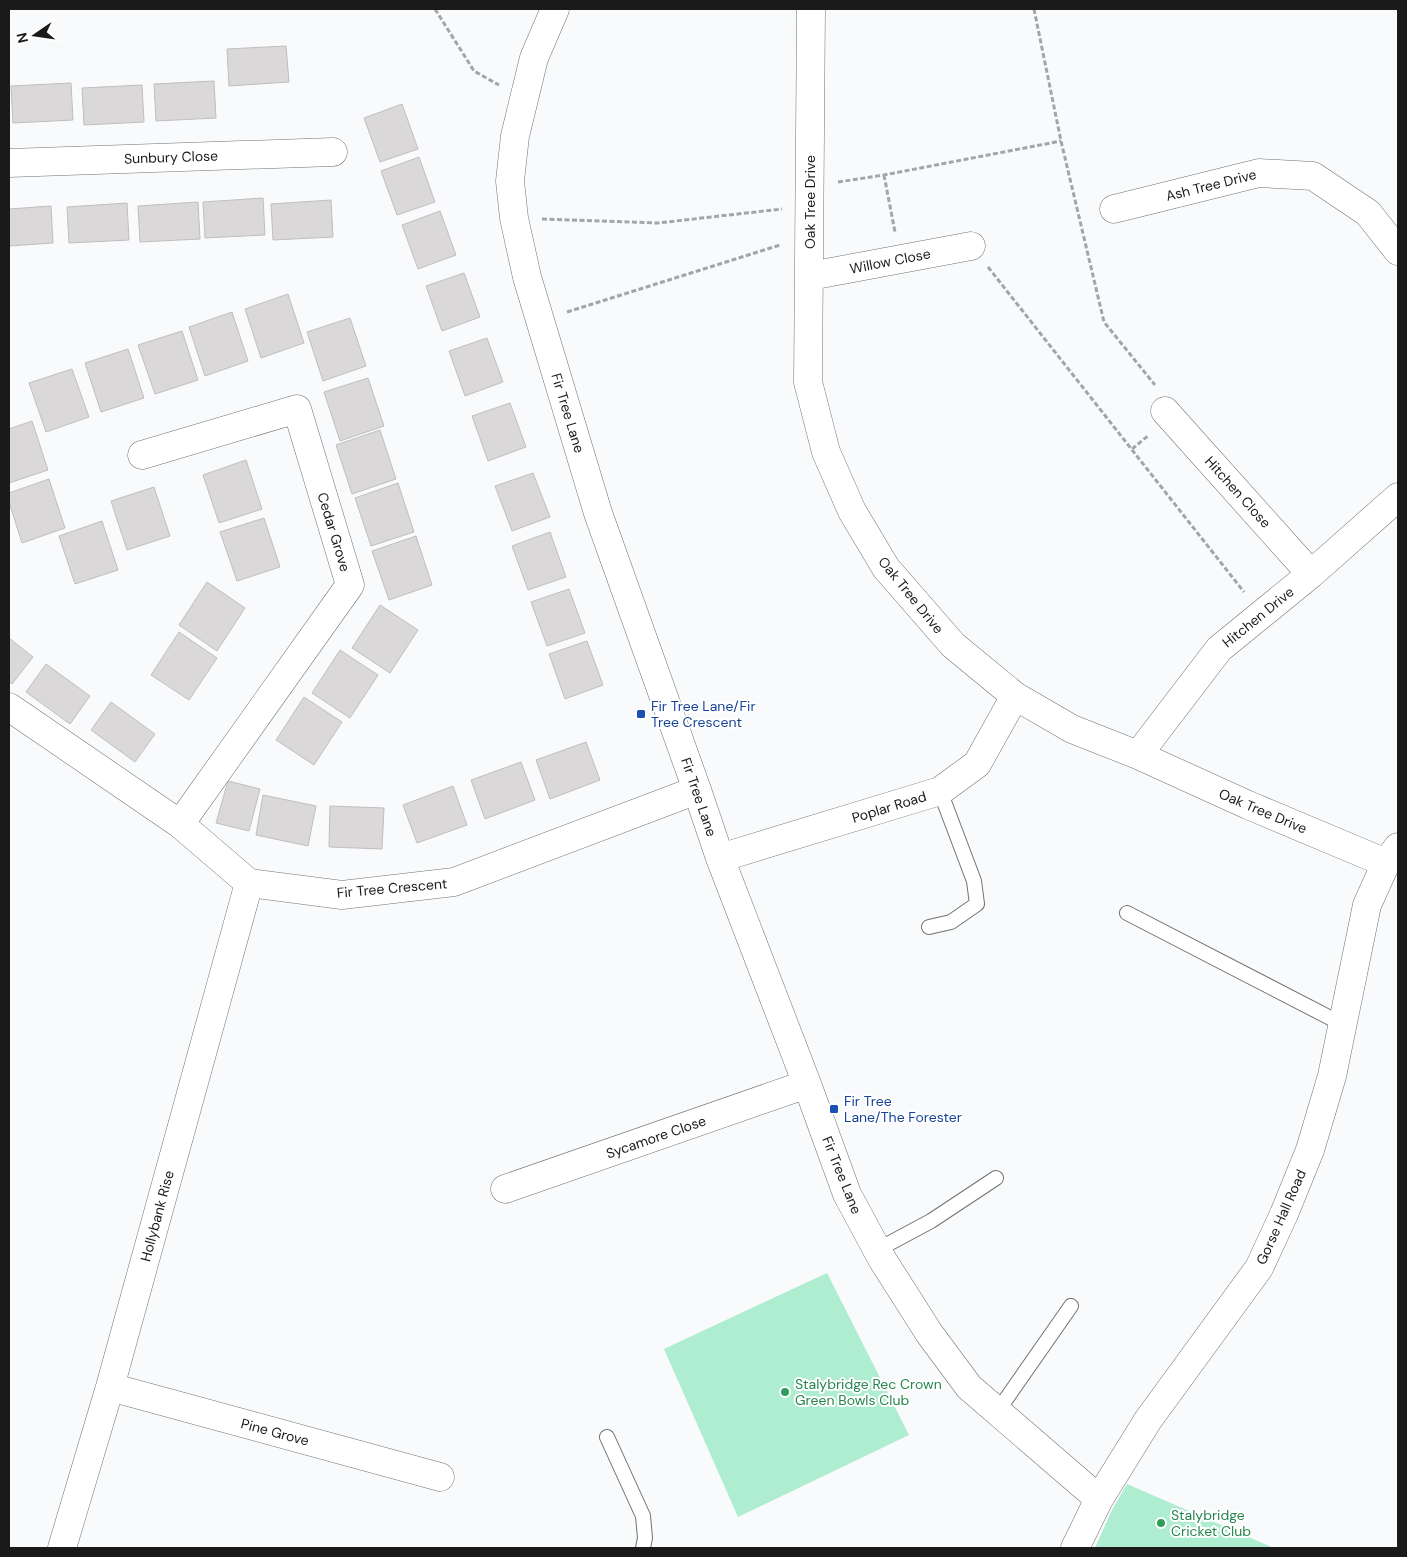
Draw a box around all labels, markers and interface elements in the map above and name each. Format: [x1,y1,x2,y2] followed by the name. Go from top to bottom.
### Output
[10,10,60,60] north arrow
[12,31,32,45] text: N
[124,146,218,168] street label: Sunbury Close
[801,155,819,249] street label: Oak Tree Drive
[1164,165,1258,205] street label: Ash Tree Drive
[848,244,932,278] street label: Willow Close
[547,371,589,455] street label: Fir Tree Lane
[1201,452,1275,532] street label: Hitchen Close
[313,490,355,574] street label: Cedar Grove
[874,553,948,637] street label: Oak Tree Drive
[1218,583,1298,651] street label: Hitchen Drive
[651,697,756,731] place label: Fir Tree Lane/Fir Tree Crescent
[635,708,647,720] marker: Fir Tree Lane/Fir Tree Crescent
[677,755,721,839] street label: Fir Tree Lane
[1216,784,1310,838] street label: Oak Tree Drive
[850,787,928,827] street label: Poplar Road
[336,874,448,902] street label: Fir Tree Crescent
[844,1092,962,1126] place label: Fir Tree Lane/The Forester
[828,1103,840,1115] marker: Fir Tree Lane/The Forester
[604,1111,708,1163] street label: Sycamore Close
[818,1133,866,1217] street label: Fir Tree Lane
[1252,1167,1310,1267] street label: Gorse Hall Road
[136,1168,178,1264] street label: Hollybank Rise
[795,1375,942,1409] place label: Stalybridge Rec Crown Green Bowls Club
[779,1386,791,1398] marker: Stalybridge Rec Crown Green Bowls Club
[239,1414,311,1450] street label: Pine Grove
[1171,1506,1251,1540] place label: Stalybridge Cricket Club
[1155,1517,1167,1529] marker: Stalybridge Cricket Club

